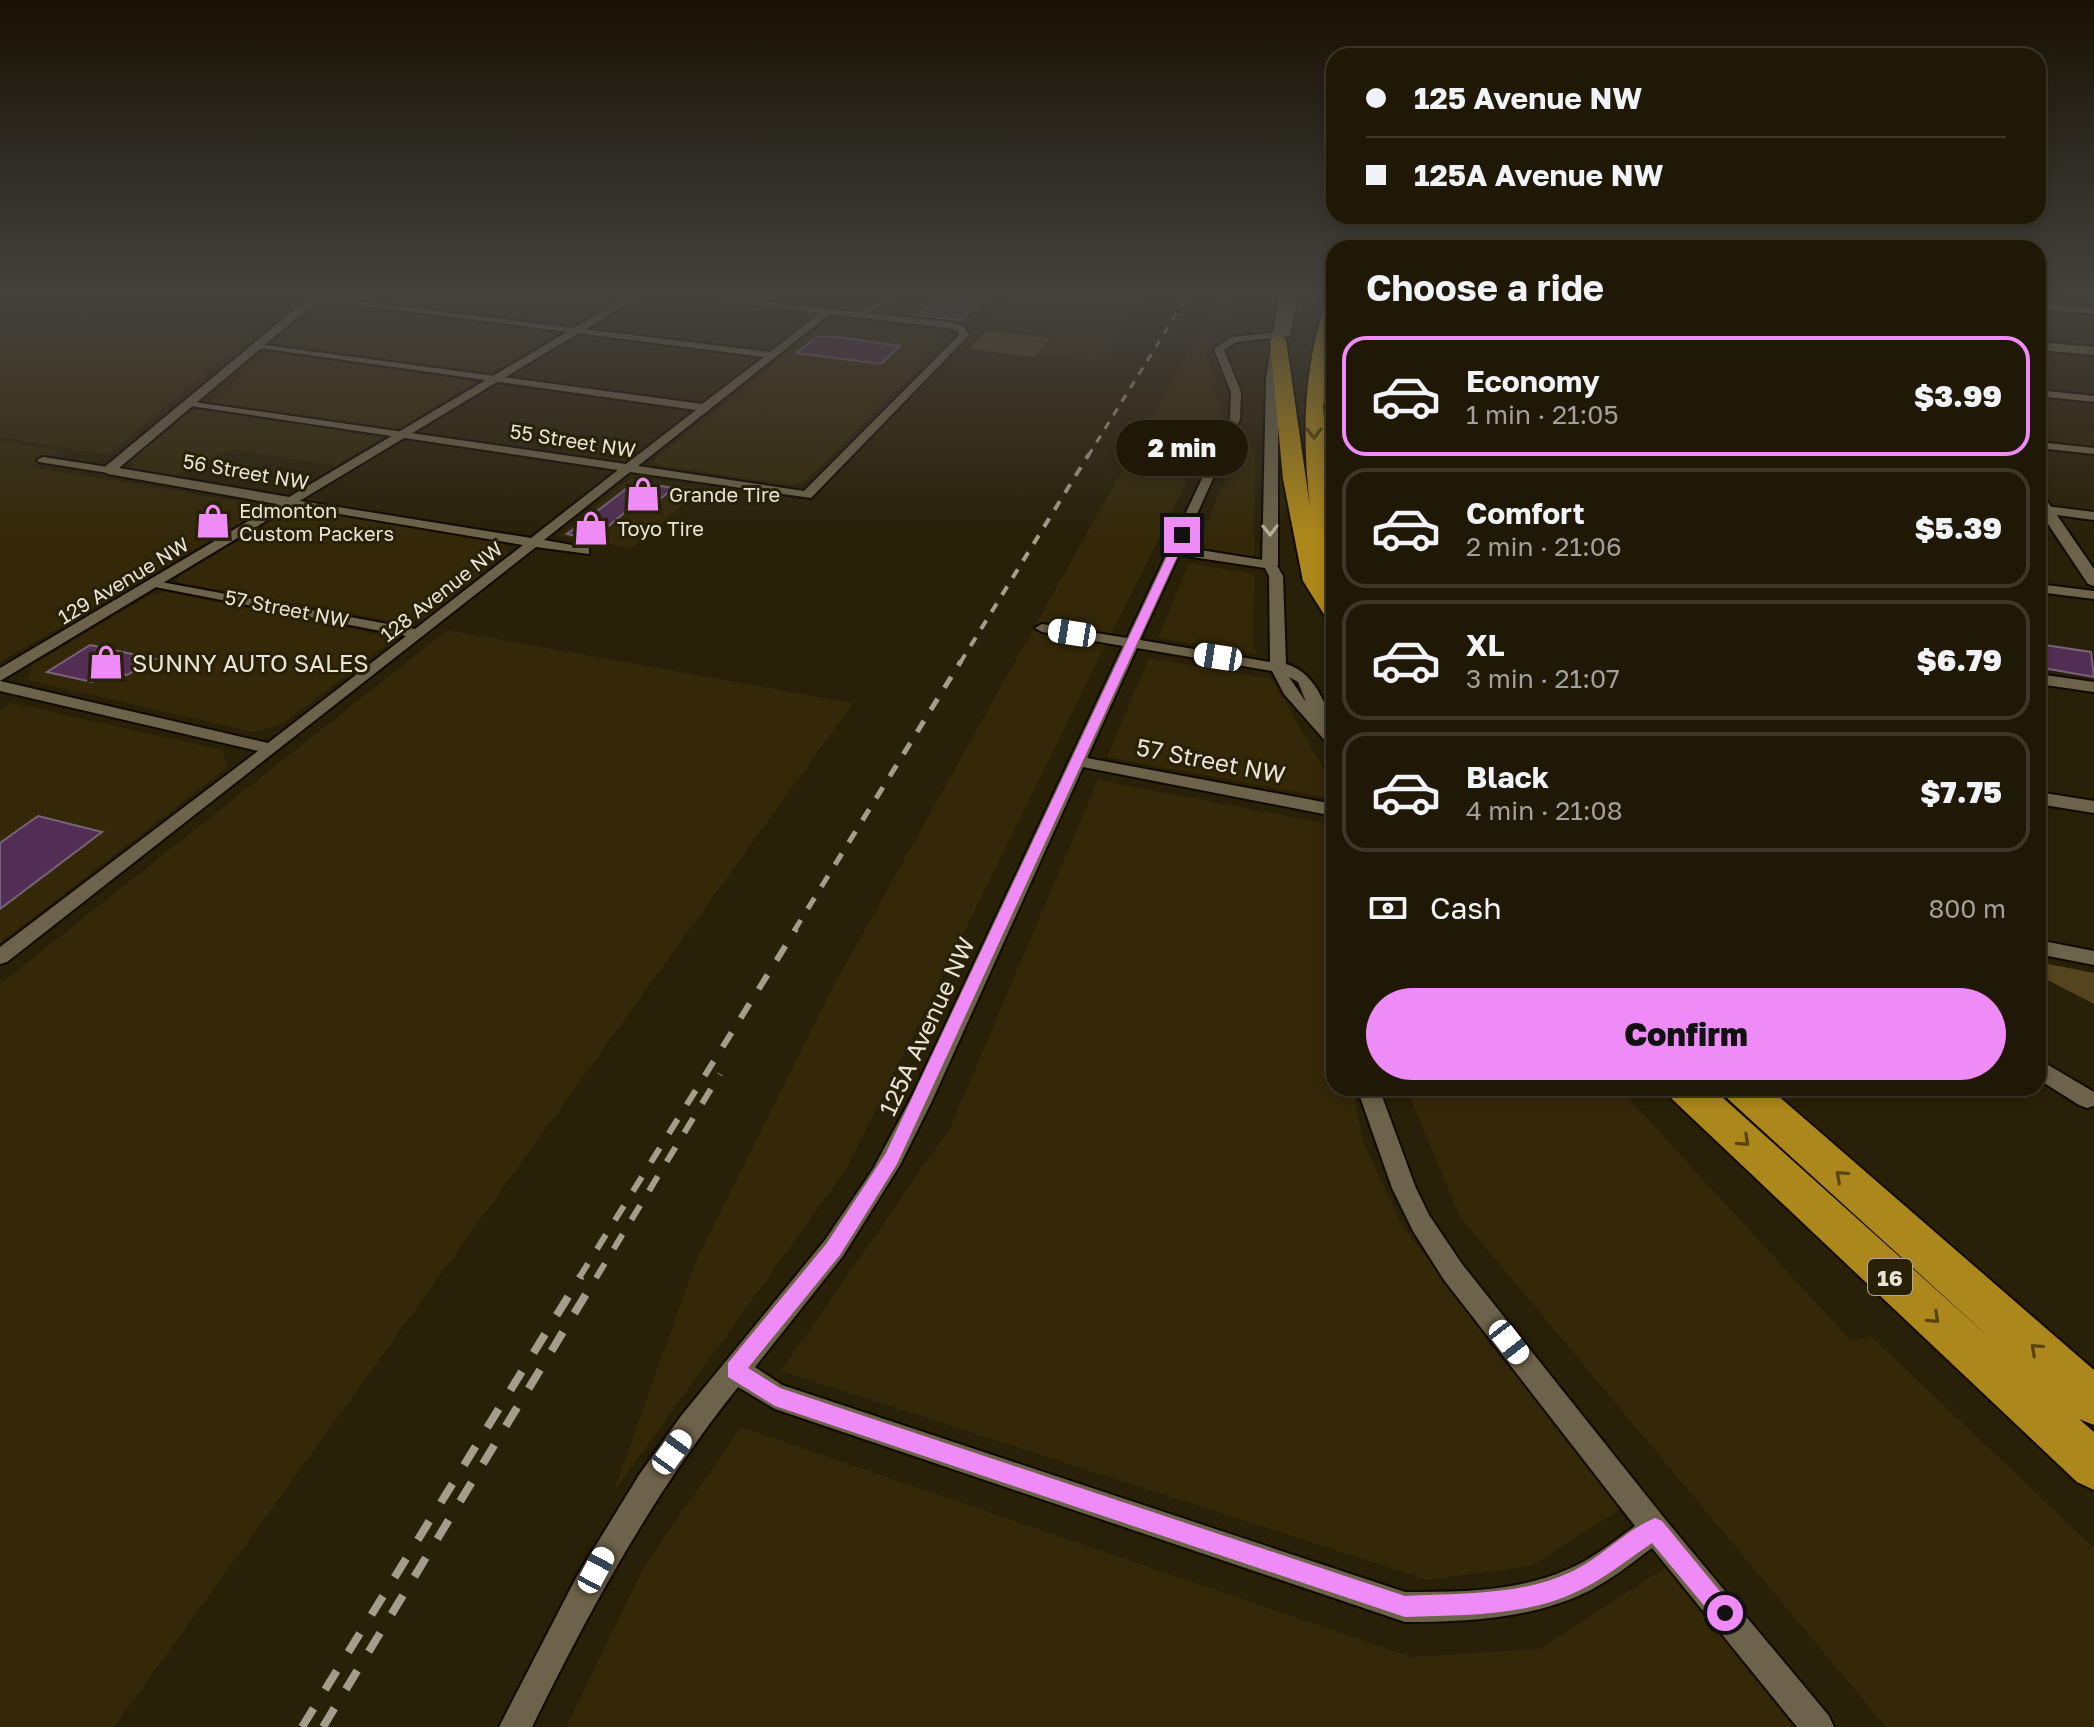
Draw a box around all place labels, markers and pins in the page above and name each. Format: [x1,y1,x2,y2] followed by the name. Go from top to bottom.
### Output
[624,475,662,513] shop icon: Grande Tire
[669,482,780,506] place label: Grande Tire
[239,498,394,545] place label: Edmonton Custom Packers
[194,502,232,540] shop icon: Edmonton Custom Packers
[572,509,610,547] shop icon: Toyo Tire
[617,516,704,540] place label: Toyo Tire
[87,643,125,681] shop icon: SUNNY AUTO SALES
[132,648,369,677] place label: SUNNY AUTO SALES

